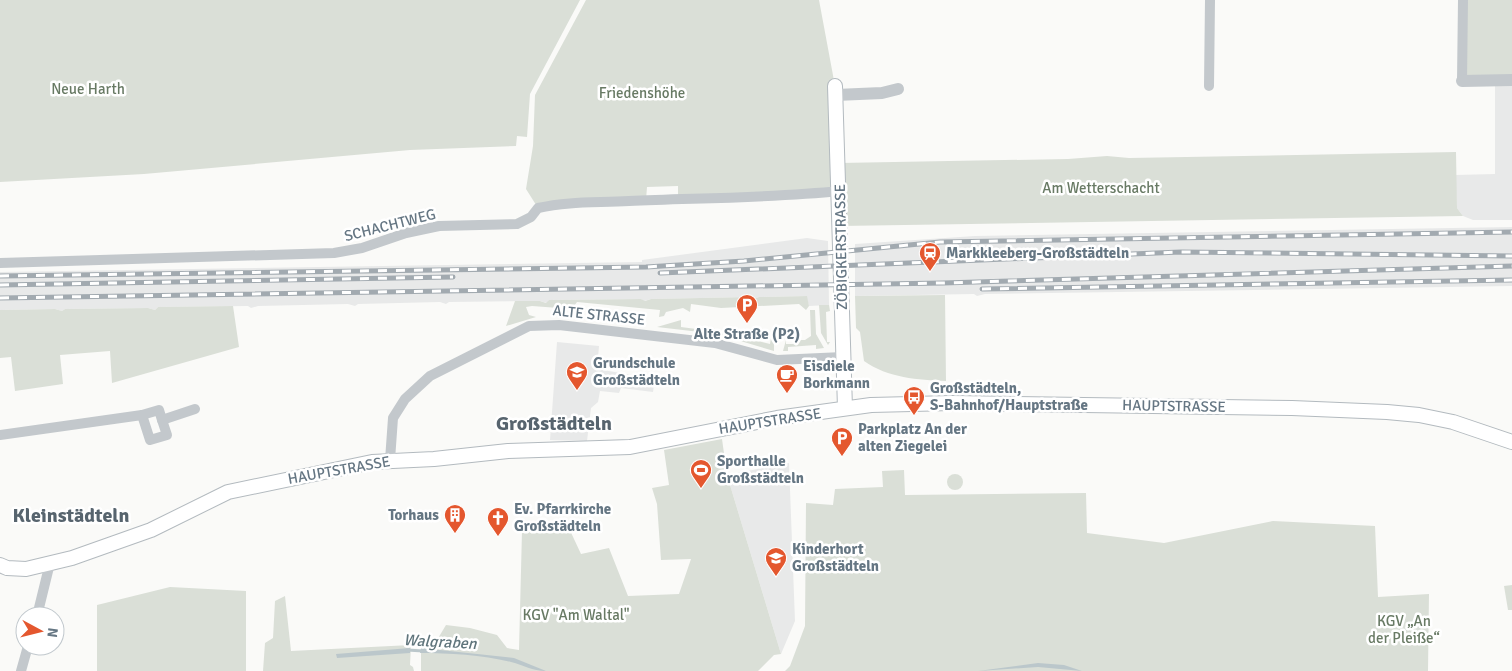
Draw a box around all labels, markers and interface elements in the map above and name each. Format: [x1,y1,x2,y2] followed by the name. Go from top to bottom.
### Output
[51,80,125,98] park label: Neue Harth
[599,84,685,102] park label: Friedenshöhe
[1042,179,1160,197] park label: Am Wetterschacht
[831,184,851,310] street label: ZÖBIGKERSTRASSE
[342,205,438,245] street label: SCHACHTWEG
[918,241,942,272] station icon: Markkleeberg-Großstädteln
[946,244,1129,262] place label: Markkleeberg-Großstädteln
[735,293,759,324] parking icon: Alte Straße (P2)
[552,301,646,329] street label: ALTE STRASSE
[694,325,800,343] place label: Alte Straße (P2)
[593,354,680,389] place label: Grundschule Großstädteln
[803,357,870,392] place label: Eisdiele Borkmann
[565,360,589,391] school or university icon: Grundschule Großstädteln
[775,363,799,394] cafe icon: Eisdiele Borkmann
[930,379,1088,414] place label: Großstädteln, S-Bahnhof/Hauptstraße
[902,385,926,416] bus stop icon: Großstädteln, S-Bahnhof/Hauptstraße
[1122,396,1226,416] street label: HAUPTSTRASSE
[717,404,823,438] street label: HAUPTSTRASSE
[496,411,612,436] district label: Großstädteln
[858,420,967,455] place label: Parkplatz An der alten Ziegelei
[830,426,854,457] parking icon: Parkplatz An der alten Ziegelei
[286,452,392,488] street label: HAUPTSTRASSE
[717,452,804,487] place label: Sporthalle Großstädteln
[689,458,713,489] sports icon: Sporthalle Großstädteln
[514,500,611,535] place label: Ev. Pfarrkirche Großstädteln
[12,503,130,528] district label: Kleinstädteln
[443,503,467,534] building icon: Torhaus
[388,506,439,524] place label: Torhaus
[486,506,510,537] church icon: Ev. Pfarrkirche Großstädteln
[792,540,879,575] place label: Kinderhort Großstädteln
[764,546,788,577] school or university icon: Kinderhort Großstädteln
[15,606,65,656] north arrow
[523,606,630,624] park label: KGV "Am Waltal"
[1368,612,1440,647] park label: KGV „An der Pleiße“
[43,627,61,638] text: N
[403,630,478,654] water label: Walgraben

